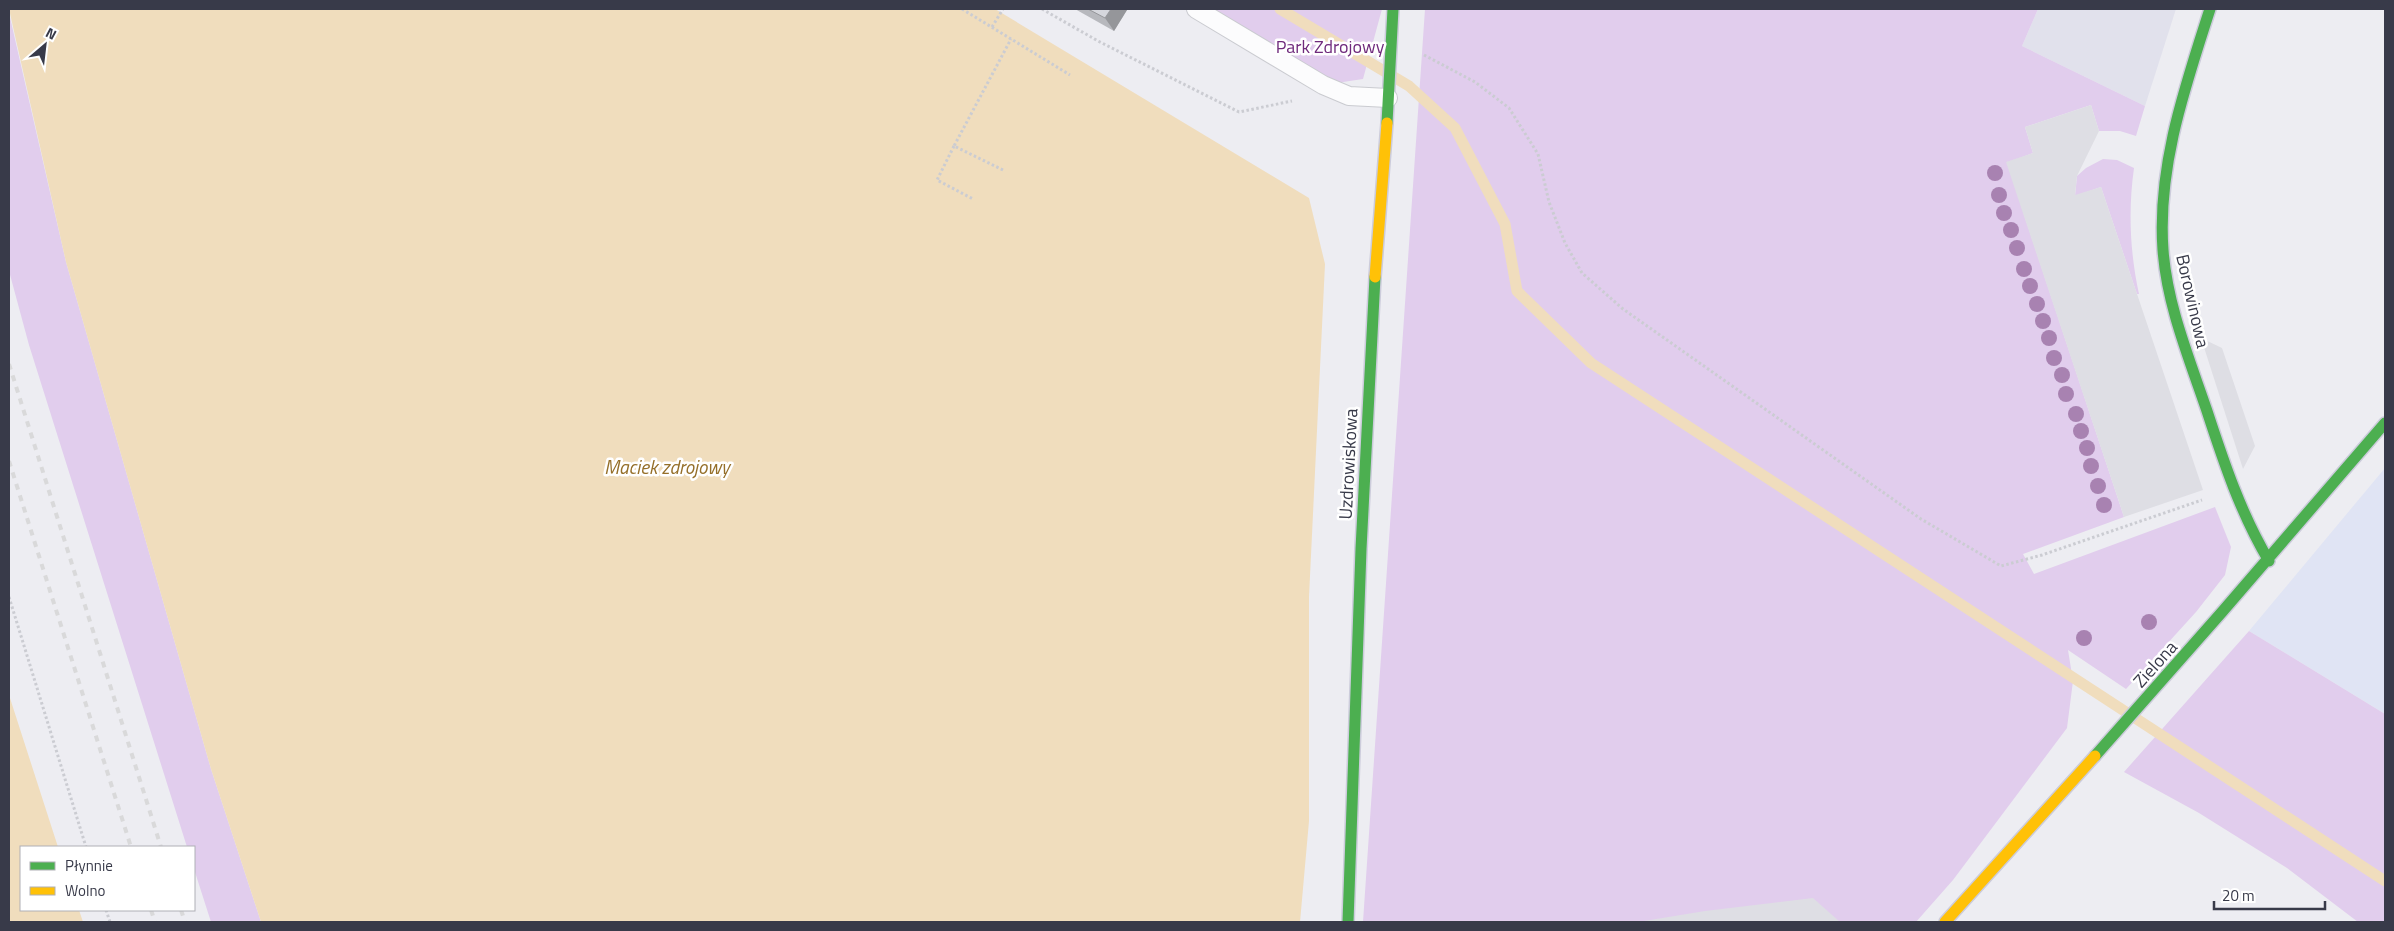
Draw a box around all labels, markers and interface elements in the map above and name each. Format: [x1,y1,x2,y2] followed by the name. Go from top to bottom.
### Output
[20,20,70,70] north arrow
[42,22,61,45] text: N
[1276,33,1385,60] park label: Park Zdrojowy
[2169,251,2217,351] street label: Borowinowa
[1332,408,1364,520] street label: Uzdrowiskowa
[604,452,732,481] water label: Maciek zdrojowy
[2127,635,2183,693] street label: Zielona
[20,846,195,911] legend
[65,854,113,877] text: Płynnie
[2214,878,2325,910] scale bar
[65,879,105,902] text: Wolno
[2222,884,2255,907] text: 20 m

